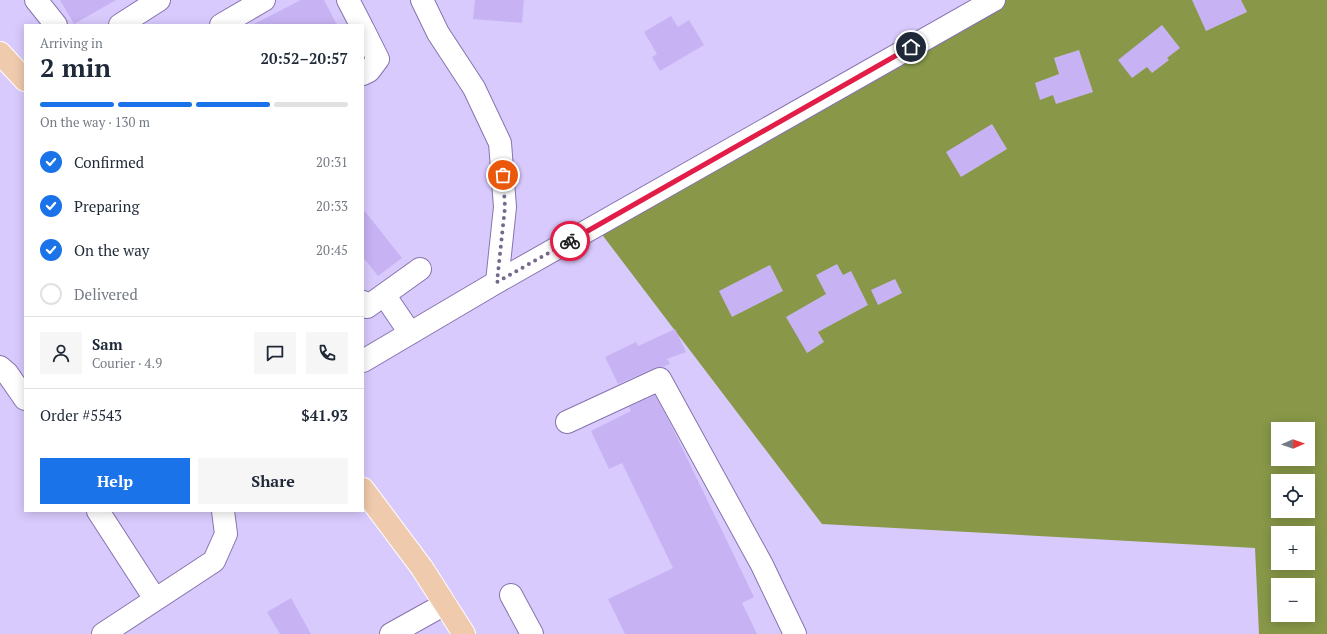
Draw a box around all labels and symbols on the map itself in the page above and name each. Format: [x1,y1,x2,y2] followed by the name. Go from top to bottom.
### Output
[894,30,928,64] pin
[486,158,520,192] pin
[550,221,590,261] courier
[1271,422,1315,466] north arrow

